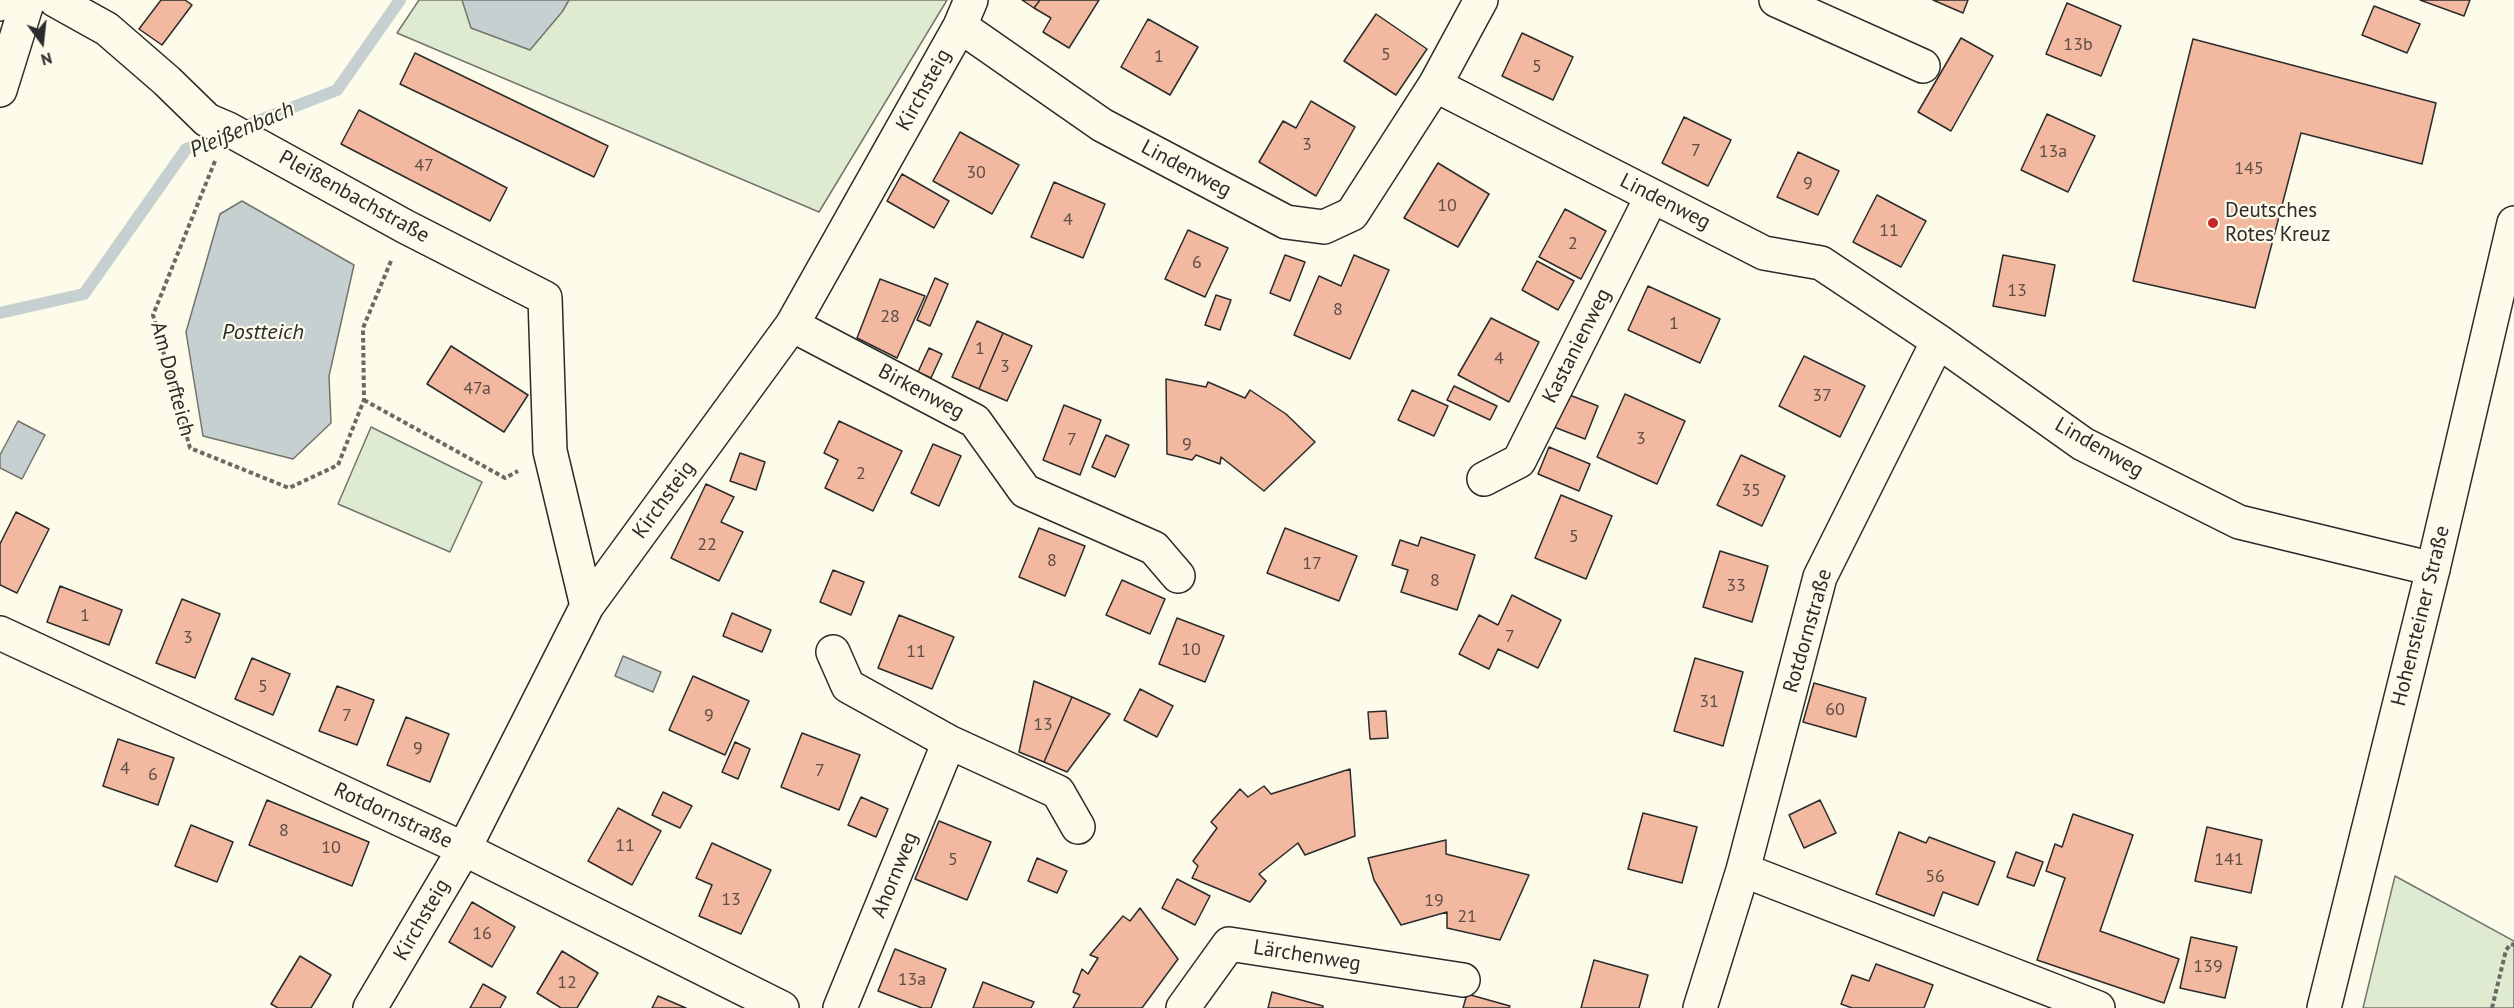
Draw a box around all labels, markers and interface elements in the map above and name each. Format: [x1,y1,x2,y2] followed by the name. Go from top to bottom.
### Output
[12,12,72,72] north arrow
[2063,34,2093,56] house number: 13b
[1381,44,1391,66] house number: 5
[891,45,957,135] street label: Kirchsteig
[1154,46,1164,68] house number: 1
[39,48,54,70] text: N
[1532,56,1542,78] house number: 5
[186,96,298,164] water label: Pleißenbach
[1302,134,1312,156] house number: 3
[1137,135,1235,203] street label: Lindenweg
[1691,140,1701,162] house number: 7
[2039,141,2067,163] house number: 13a
[274,145,434,249] street label: Pleißenbachstraße
[414,155,434,177] house number: 47
[2234,158,2264,180] house number: 145
[966,162,986,184] house number: 30
[1615,168,1715,236] street label: Lindenweg
[1803,173,1813,195] house number: 9
[1437,195,1457,217] house number: 10
[2225,198,2330,248] place label: Deutsches Rotes Kreuz
[1063,209,1073,231] house number: 4
[2206,216,2220,230] marker: Deutsches Rotes Kreuz
[1879,220,1899,242] house number: 11
[1568,233,1578,255] house number: 2
[1192,252,1202,274] house number: 6
[2007,280,2027,302] house number: 13
[1537,285,1617,407] street label: Kastanienweg
[1333,299,1343,321] house number: 8
[880,306,900,328] house number: 28
[1669,313,1679,335] house number: 1
[145,319,199,439] street label: Am Dorfteich
[222,320,304,346] water label: Postteich
[975,338,985,360] house number: 1
[1494,348,1504,370] house number: 4
[1000,356,1010,378] house number: 3
[874,359,968,425] street label: Birkenweg
[463,378,491,400] house number: 47a
[1812,385,1832,407] house number: 37
[2050,413,2148,483] street label: Lindenweg
[1636,428,1646,450] house number: 3
[1067,429,1077,451] house number: 7
[1182,434,1192,456] house number: 9
[627,456,701,544] street label: Kirchsteig
[856,463,866,485] house number: 2
[1741,480,1761,502] house number: 35
[2386,523,2456,709] street label: Hohensteiner Straße
[1569,526,1579,548] house number: 5
[697,534,717,556] house number: 22
[1047,550,1057,572] house number: 8
[1302,553,1322,575] house number: 17
[1778,566,1838,696] street label: Rotdornstraße
[1430,570,1440,592] house number: 8
[1726,575,1746,597] house number: 33
[80,605,90,627] house number: 1
[1505,626,1515,648] house number: 7
[183,627,193,649] house number: 3
[1181,639,1201,661] house number: 10
[906,641,926,663] house number: 11
[258,676,268,698] house number: 5
[1699,691,1719,713] house number: 31
[1825,699,1845,721] house number: 60
[342,705,352,727] house number: 7
[704,705,714,727] house number: 9
[1033,714,1053,736] house number: 13
[413,738,423,760] house number: 9
[120,758,130,780] house number: 4
[815,760,825,782] house number: 7
[148,764,158,786] house number: 6
[330,778,456,854] street label: Rotdornstraße
[279,820,289,842] house number: 8
[866,828,924,922] street label: Ahornweg
[615,835,635,857] house number: 11
[321,837,341,859] house number: 10
[948,849,958,871] house number: 5
[2214,849,2244,871] house number: 141
[1925,866,1945,888] house number: 56
[389,875,455,965] street label: Kirchsteig
[721,889,741,911] house number: 13
[1424,890,1444,912] house number: 19
[1457,906,1477,928] house number: 21
[472,923,492,945] house number: 16
[1251,935,1363,977] street label: Lärchenweg
[2193,956,2223,978] house number: 139
[898,969,926,991] house number: 13a
[557,972,577,994] house number: 12

